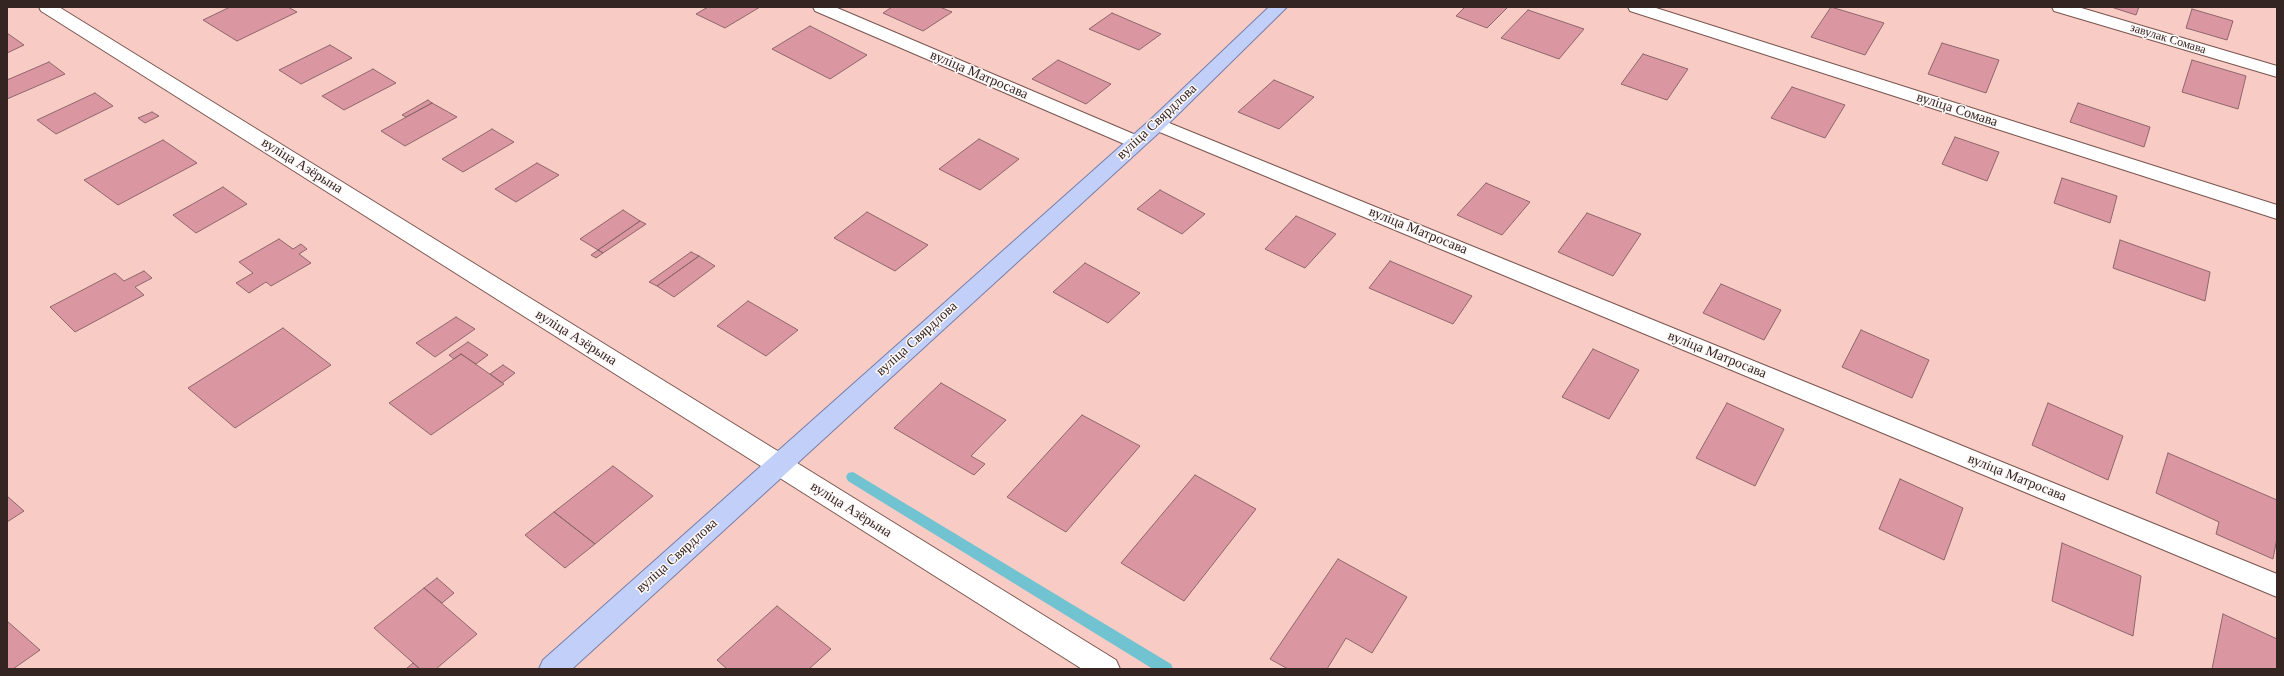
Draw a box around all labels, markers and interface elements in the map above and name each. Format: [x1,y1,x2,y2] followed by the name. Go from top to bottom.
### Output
[2128,21,2208,57] street label: завулак Сомава
[927,47,1031,103] street label: вуліца Матросава
[1113,81,1201,163] street label: вуліца Свярдлова
[1914,89,2000,131] street label: вуліца Сомава
[258,134,346,198] street label: вуліца Азёрына
[1366,204,1470,258] street label: вуліца Матросава
[873,298,961,380] street label: вуліца Свярдлова
[532,306,620,370] street label: вуліца Азёрына
[1665,328,1769,382] street label: вуліца Матросава
[1965,451,2069,505] street label: вуліца Матросава
[807,478,895,542] street label: вуліца Азёрына
[633,515,721,597] street label: вуліца Свярдлова

